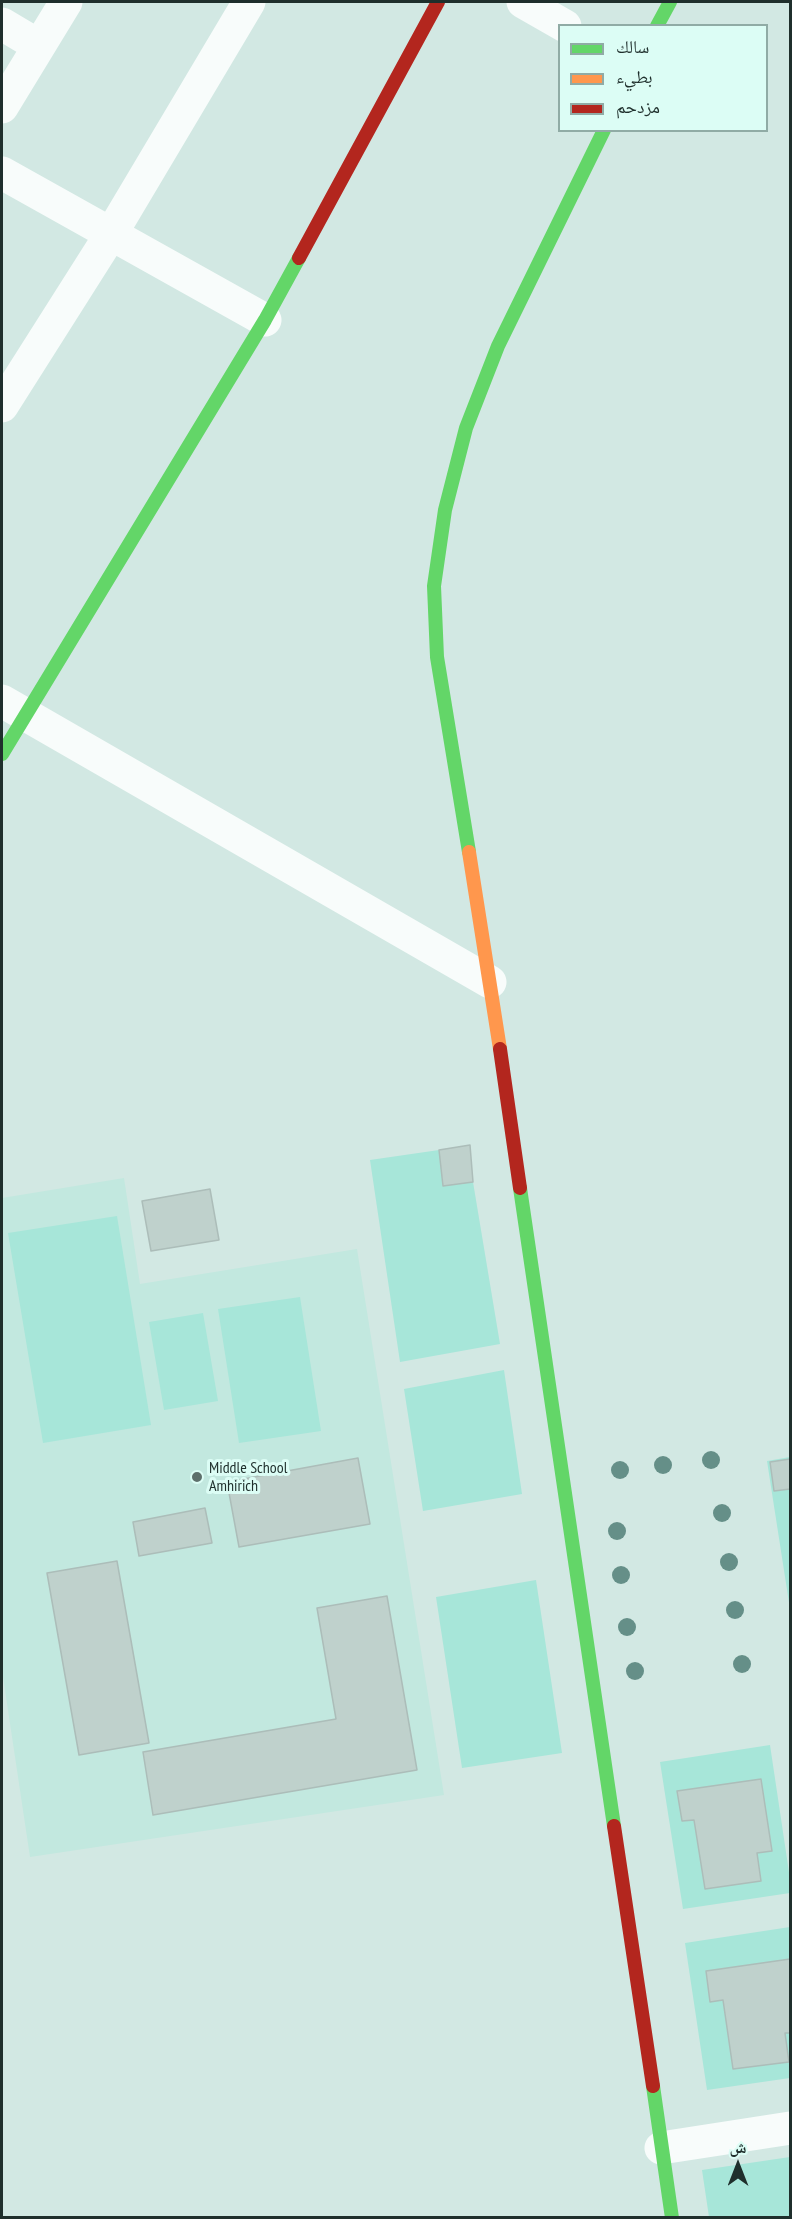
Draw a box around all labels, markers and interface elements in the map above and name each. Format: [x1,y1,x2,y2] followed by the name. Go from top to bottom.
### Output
[558,24,768,132] legend
[616,35,649,58] text: سالك
[616,65,653,88] text: بطيء
[616,95,660,118] text: مزدحم
[209,1458,287,1496] place label: Middle School Amhirich
[190,1470,204,1484] marker: Middle School Amhirich
[708,2135,768,2195] north arrow
[730,2137,746,2157] text: ش

